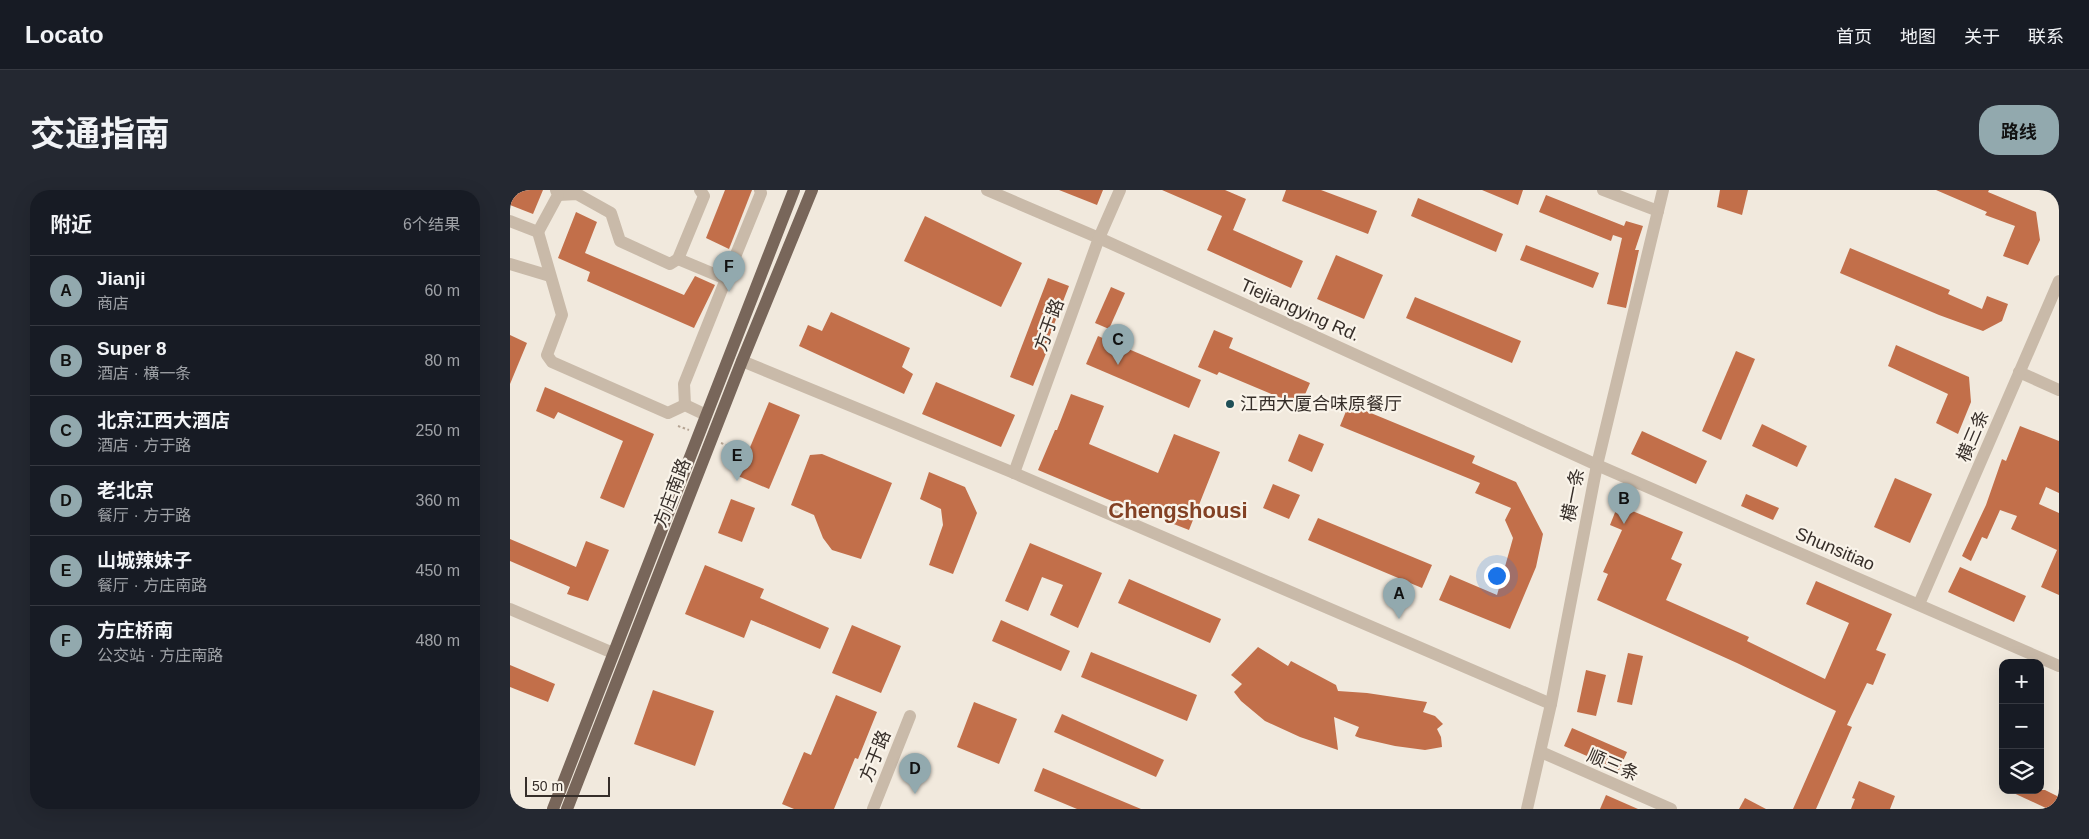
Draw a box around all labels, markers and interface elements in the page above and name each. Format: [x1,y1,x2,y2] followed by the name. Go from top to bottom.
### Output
[25,21,104,48] text: Locato
[1836,27,1872,47] text: 首页
[1900,27,1936,47] text: 地图
[1964,27,2000,47] text: 关于
[2028,27,2064,47] text: 联系
[1979,105,2059,155] button: 路线
[30,114,170,153] text: 交通指南
[50,213,92,236] text: 附近
[403,216,460,233] text: 6个结果
[713,251,745,292] pin: F
[97,268,146,289] text: Jianji
[1237,275,1363,345] street label: Tiejiangying Rd.
[60,282,72,299] text: A
[424,282,460,299] text: 60 m
[97,295,129,312] text: 商店
[1030,296,1068,354] street label: 方于路
[1102,324,1134,365] pin: C
[97,338,167,359] text: Super 8
[60,352,72,369] text: B
[424,352,460,369] text: 80 m
[97,365,191,382] text: 酒店 · 横一条
[1240,394,1402,414] place label: 江西大厦合味原餐厅
[1224,398,1236,410] marker: 江西大厦合味原餐厅
[1953,407,1993,465] street label: 横三条
[97,410,230,431] text: 北京江西大酒店
[60,422,72,439] text: C
[416,422,460,439] text: 250 m
[97,437,191,454] text: 酒店 · 方于路
[721,440,753,481] pin: E
[650,456,694,530] street label: 方庄南路
[1558,467,1588,523] street label: 横一条
[97,480,154,501] text: 老北京
[1608,483,1640,524] pin: B
[60,492,72,509] text: D
[416,492,460,509] text: 360 m
[1108,498,1248,523] district label: Chengshousi
[97,507,191,524] text: 餐厅 · 方于路
[1792,523,1878,575] street label: Shunsitiao
[97,550,192,571] text: 山城辣妹子
[61,562,71,579] text: E
[416,562,460,579] text: 450 m
[1484,563,1510,589] your location
[97,577,207,594] text: 餐厅 · 方庄南路
[1383,578,1415,619] pin: A
[97,620,173,641] text: 方庄桥南
[61,632,71,649] text: F
[416,632,460,649] text: 480 m
[97,647,223,664] text: 公交站 · 方庄南路
[1999,659,2044,794] map controls
[1999,659,2044,704] button: +
[1999,704,2044,749] button: −
[856,727,894,785] street label: 方于路
[1584,745,1642,785] street label: 顺三条
[1999,749,2044,794] button: layers
[899,753,931,794] pin: D
[525,774,610,797] scale bar
[532,778,563,794] text: 50 m

